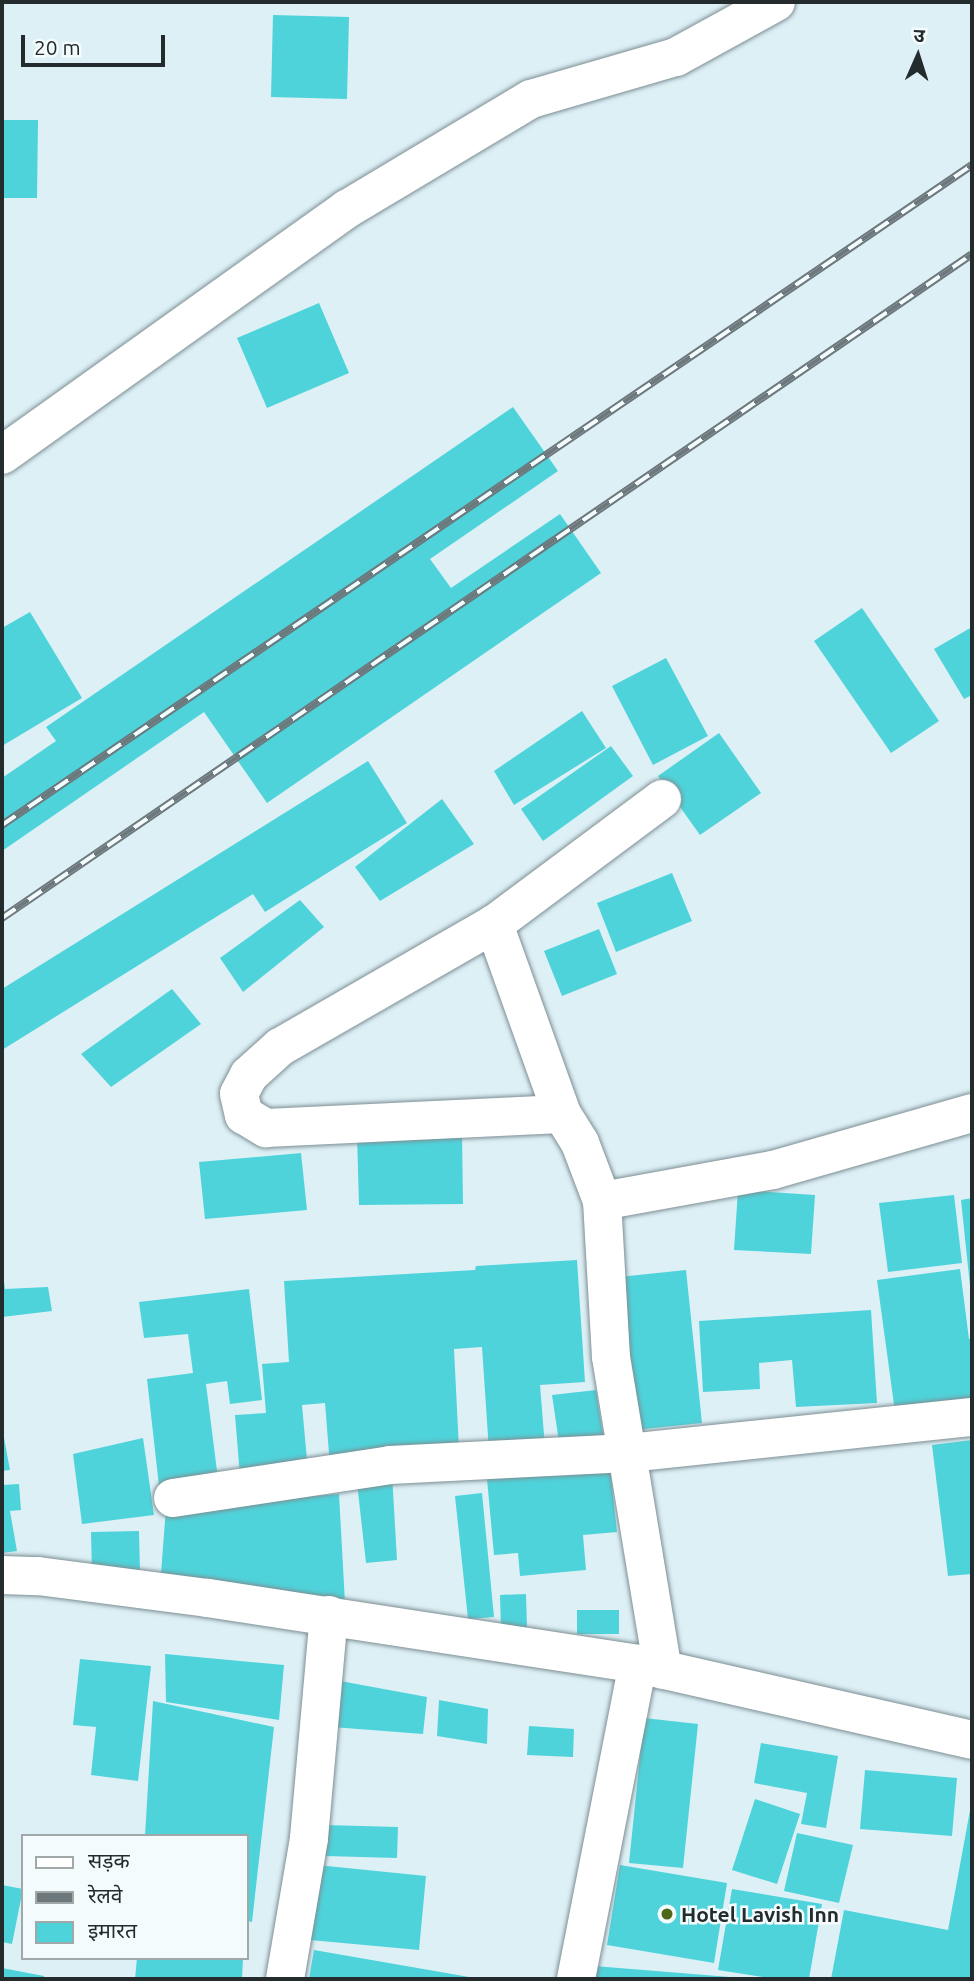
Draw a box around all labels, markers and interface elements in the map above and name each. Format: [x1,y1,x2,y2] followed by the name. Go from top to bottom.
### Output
[24,21,168,65] scale bar
[883,21,953,91] north arrow
[913,24,925,46] text: उ
[34,35,81,59] text: 20 m
[21,1834,248,1960] legend
[88,1848,130,1872] text: सड़क
[88,1883,123,1907] text: रेलवे
[681,1901,839,1927] place label: Hotel Lavish Inn
[659,1906,675,1922] marker: Hotel Lavish Inn
[88,1918,137,1942] text: इमारत

